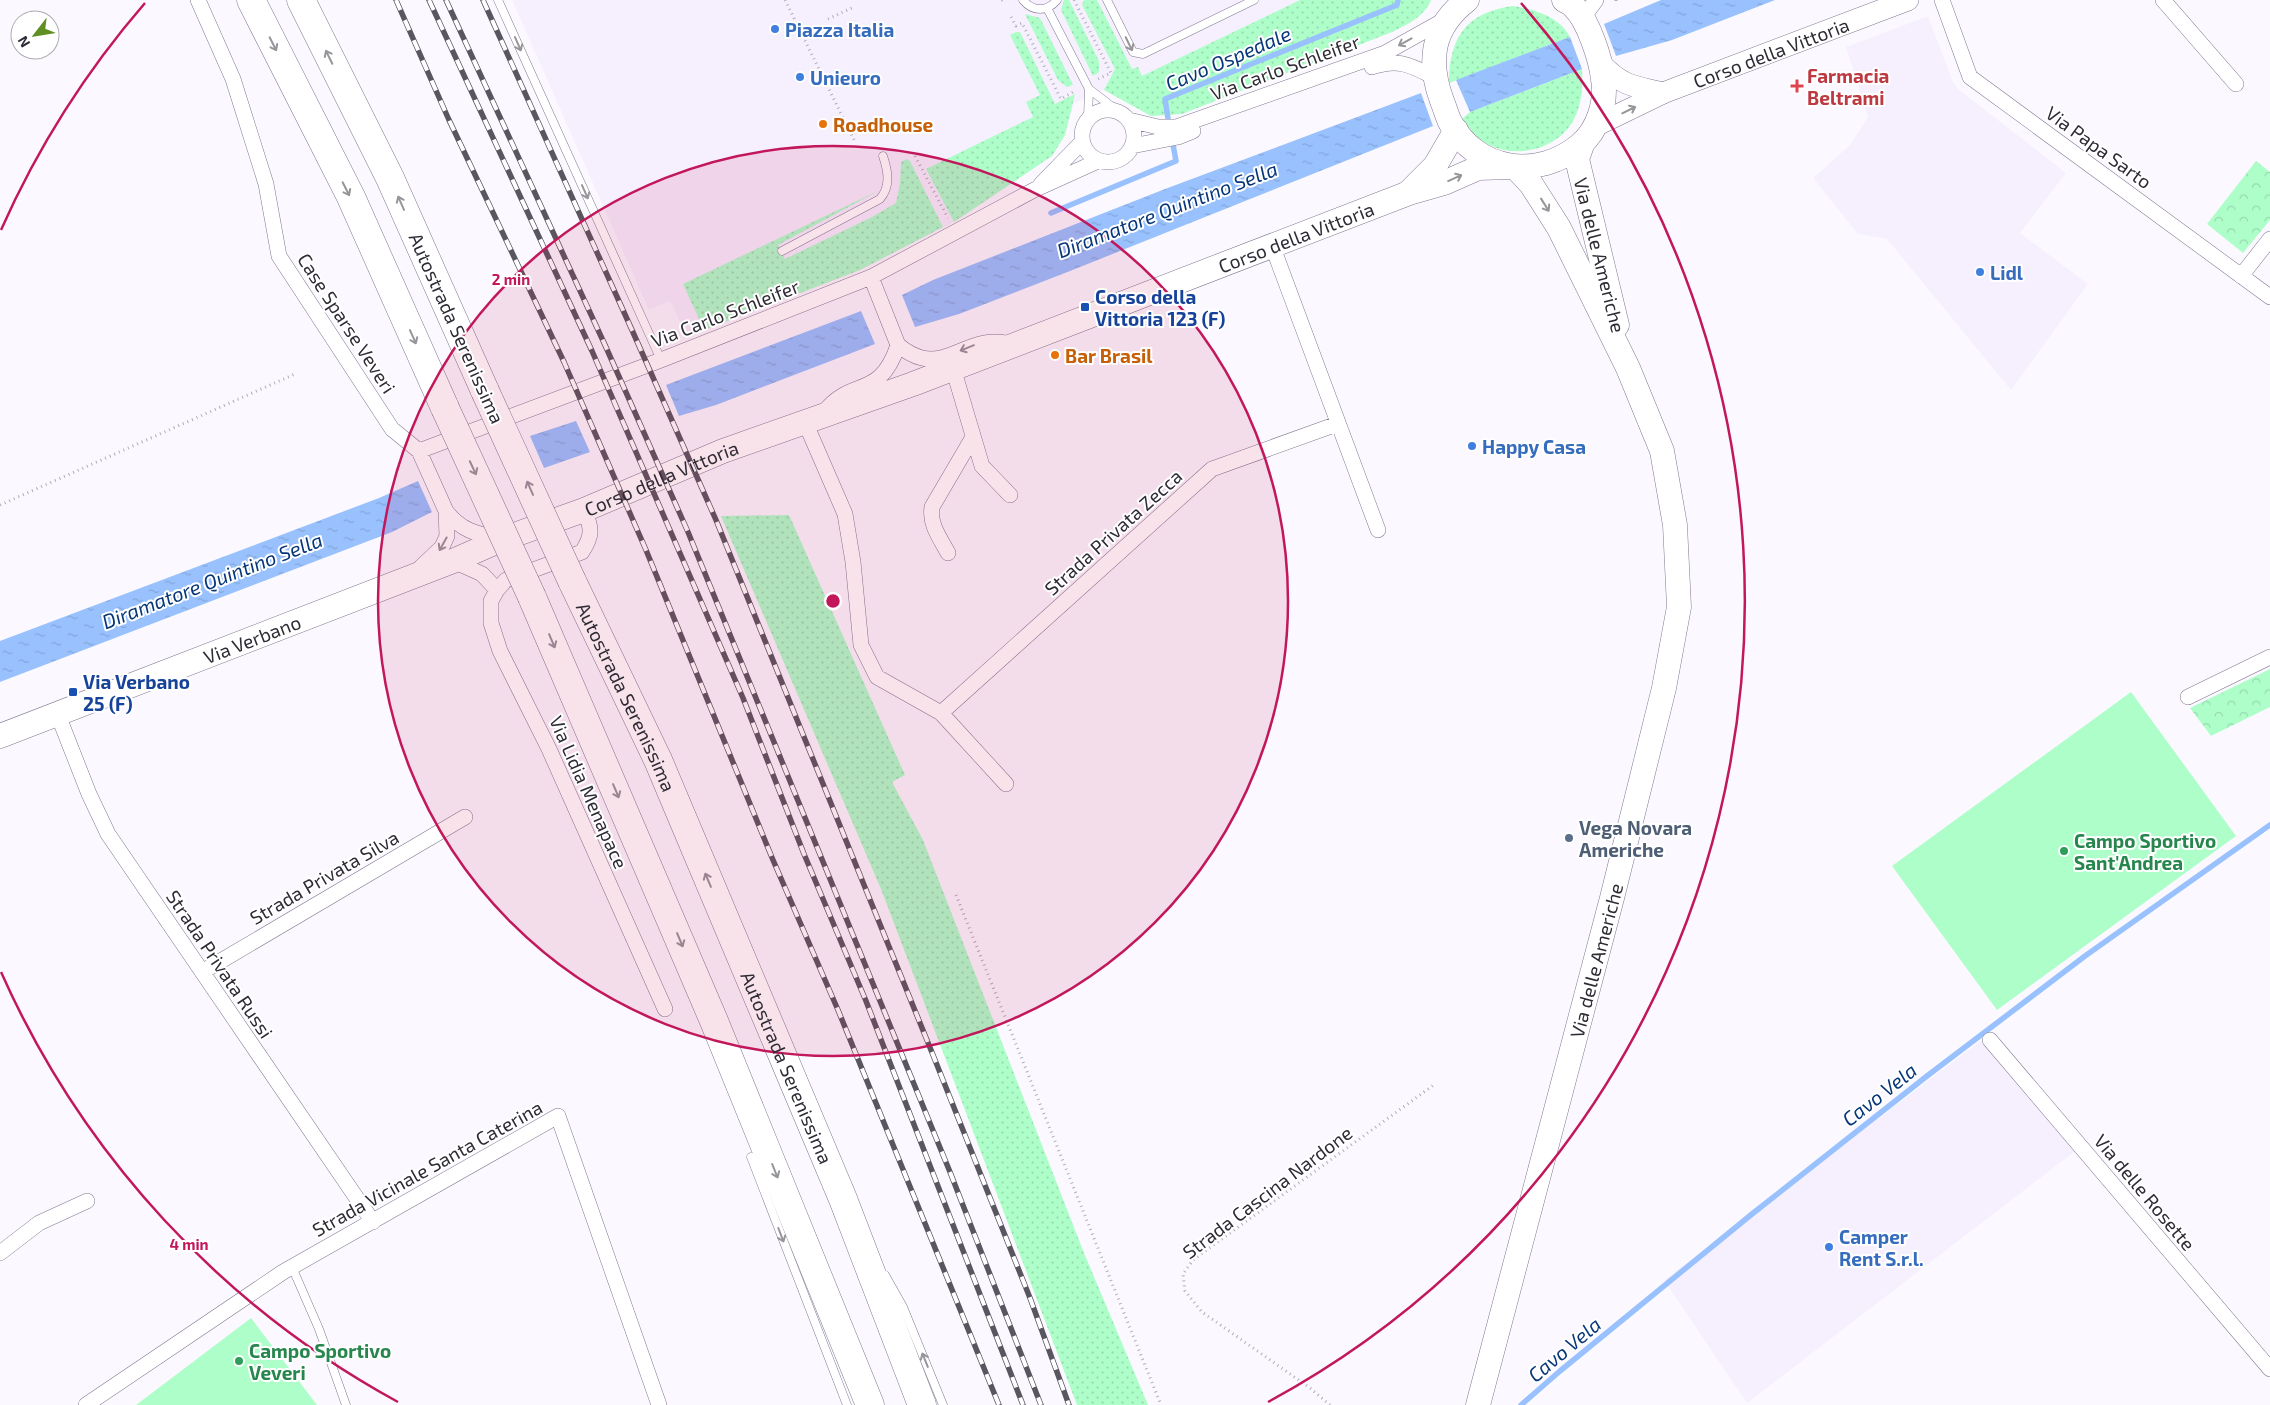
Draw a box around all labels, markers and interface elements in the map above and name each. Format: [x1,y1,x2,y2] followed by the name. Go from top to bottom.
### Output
[10,10,60,60] north arrow
[1690,12,1852,92] street label: Corso della Vittoria
[785,18,894,41] place label: Piazza Italia
[1162,21,1295,95] water label: Cavo Ospedale
[769,23,781,35] marker: Piazza Italia
[1207,29,1363,105] street label: Via Carlo Schleifer
[14,33,33,51] text: N
[268,36,278,51] one-way arrow
[514,36,524,51] one-way arrow
[1125,36,1134,51] one-way arrow
[1397,37,1412,47] one-way arrow
[324,50,333,65] one-way arrow
[1807,64,1889,109] place label: Farmacia Beltrami
[810,66,881,89] place label: Unieuro
[794,71,806,83] marker: Unieuro
[1791,80,1803,92] marker: Farmacia Beltrami
[2042,101,2156,193] street label: Via Papa Sarto
[1621,105,1636,115] one-way arrow
[833,113,934,136] place label: Roadhouse
[817,118,829,130] marker: Roadhouse
[1053,156,1281,262] water label: Diramatore Quintino Sella
[1447,173,1462,183] one-way arrow
[1570,175,1630,335] street label: Via delle Americhe
[341,181,351,196] one-way arrow
[581,184,591,199] one-way arrow
[395,196,405,211] one-way arrow
[1215,196,1377,277] street label: Corso della Vittoria
[1540,198,1550,212] one-way arrow
[405,229,509,427] street label: Autostrada Serenissima
[293,249,401,397] street label: Case Sparse Veveri
[1990,261,2024,284] place label: Lidl
[1974,266,1986,278] marker: Lidl
[492,270,530,288] text: 2 min
[648,274,803,352] street label: Via Carlo Schleifer
[1095,285,1226,330] place label: Corso della Vittoria 123 (F)
[1079,301,1091,313] marker: Corso della Vittoria 123 (F)
[409,329,419,344] one-way arrow
[959,344,975,353] one-way arrow
[1065,344,1153,367] place label: Bar Brasil
[1049,349,1061,361] marker: Bar Brasil
[581,435,741,520] street label: Corso della Vittoria
[1482,435,1586,459] place label: Happy Casa
[1466,440,1478,452] marker: Happy Casa
[469,460,478,475] one-way arrow
[1040,464,1186,600] street label: Strada Privata Zecca
[525,481,534,496] one-way arrow
[98,527,326,633] water label: Diramatore Quintino Sella
[438,536,447,551] one-way arrow
[824,592,842,610] centre of rings
[572,598,681,795] street label: Autostrada Serenissima
[200,610,304,668] street label: Via Verbano
[548,634,557,649] one-way arrow
[83,670,190,715] place label: Via Verbano 25 (F)
[67,686,79,698] marker: Via Verbano 25 (F)
[545,712,633,872] street label: Via Lidia Menapace
[612,783,622,798] one-way arrow
[1579,816,1692,861] place label: Vega Novara Americhe
[245,825,403,929] street label: Strada Privata Silva
[2074,829,2216,874] place label: Campo Sportivo Sant'Andrea
[1563,832,1575,844] marker: Vega Novara Americhe
[2058,845,2070,857] marker: Campo Sportivo Sant'Andrea
[703,873,713,888] one-way arrow
[1564,881,1627,1040] street label: Via delle Americhe
[162,886,278,1042] street label: Strada Privata Russi
[676,932,685,947] one-way arrow
[737,968,838,1167] street label: Autostrada Serenissima
[1837,1057,1921,1131] water label: Cavo Vela
[308,1095,546,1241] street label: Strada Vicinale Santa Caterina
[1178,1121,1356,1263] street label: Strada Cascina Nardone
[2090,1129,2200,1255] street label: Via delle Rosette
[771,1163,781,1178] one-way arrow
[1839,1225,1924,1270] place label: Camper Rent S.r.l.
[777,1227,786,1242] one-way arrow
[169,1235,209,1253] text: 4 min
[1823,1241,1835,1253] marker: Camper Rent S.r.l.
[1523,1312,1605,1386] water label: Cavo Vela
[249,1339,391,1384] place label: Campo Sportivo Veveri
[920,1353,929,1368] one-way arrow
[233,1355,245,1367] marker: Campo Sportivo Veveri

